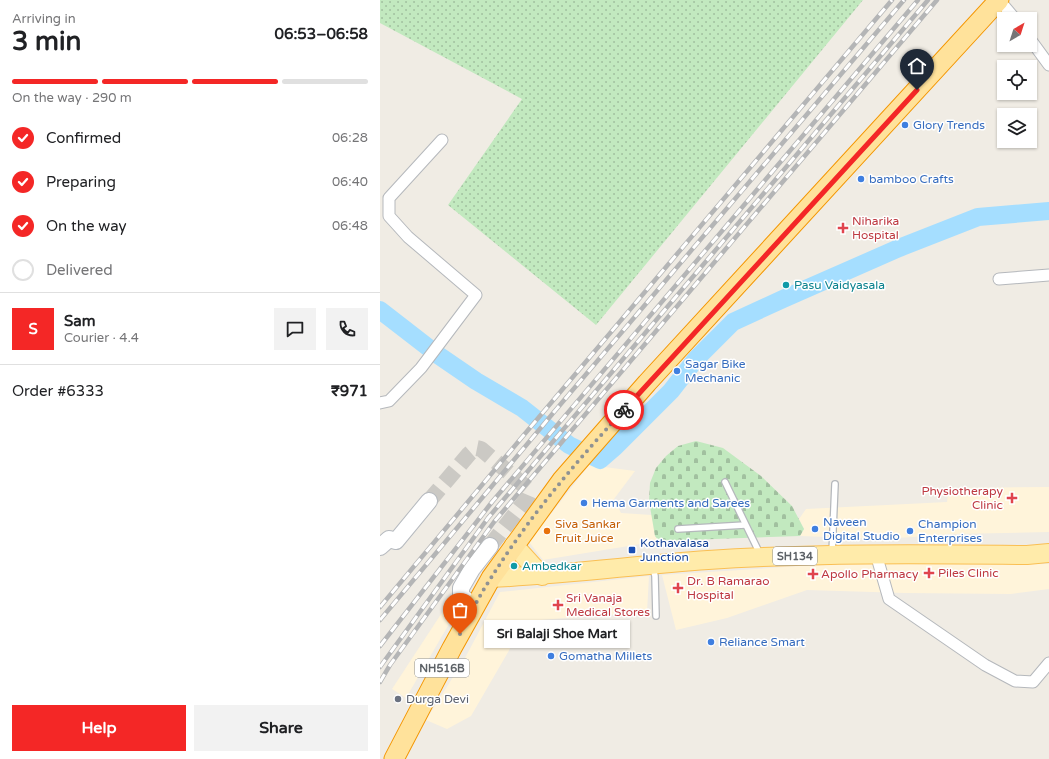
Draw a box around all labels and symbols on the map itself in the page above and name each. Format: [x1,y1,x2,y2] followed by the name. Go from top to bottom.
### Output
[997,12,1037,52] north arrow
[900,49,934,90] pin
[913,118,985,132] place label: Glory Trends
[900,120,910,130] marker: Glory Trends
[869,172,954,186] place label: bamboo Crafts
[856,174,866,184] marker: bamboo Crafts
[852,214,899,242] place label: Niharika Hospital
[837,222,849,234] marker: Niharika Hospital
[794,278,885,292] place label: Pasu Vaidyasala
[781,280,791,290] marker: Pasu Vaidyasala
[685,357,746,385] place label: Sagar Bike Mechanic
[672,366,682,376] marker: Sagar Bike Mechanic
[604,390,644,430] courier
[921,484,1004,512] place label: Physiotherapy Clinic
[1006,492,1018,504] marker: Physiotherapy Clinic
[592,496,750,510] place label: Hema Garments and Sarees
[579,498,589,508] marker: Hema Garments and Sarees
[823,515,900,543] place label: Naveen Digital Studio
[555,517,621,545] place label: Siva Sankar Fruit Juice
[918,517,982,545] place label: Champion Enterprises
[810,524,820,534] marker: Naveen Digital Studio
[542,526,552,536] marker: Siva Sankar Fruit Juice
[905,526,915,536] marker: Champion Enterprises
[640,536,709,564] place label: Kothavalasa Junction
[627,545,637,555] marker: Kothavalasa Junction
[773,547,817,565] road number: SH134
[522,559,582,573] place label: Ambedkar
[509,561,519,571] marker: Ambedkar
[938,566,999,580] place label: Piles Clinic
[821,567,919,581] place label: Apollo Pharmacy
[923,567,935,579] marker: Piles Clinic
[808,569,818,579] marker: Apollo Pharmacy
[687,574,770,602] place label: Dr. B Ramarao Hospital
[672,582,684,594] marker: Dr. B Ramarao Hospital
[566,591,650,619] place label: Sri Vanaja Medical Stores
[443,593,477,634] pin
[553,600,563,610] marker: Sri Vanaja Medical Stores
[484,620,630,648] callout: Sri Balaji Shoe Mart
[719,635,805,649] place label: Reliance Smart
[706,637,716,647] marker: Reliance Smart
[559,649,653,663] place label: Gomatha Millets
[546,651,556,661] marker: Gomatha Millets
[415,659,469,677] road number: NH516B
[406,692,469,706] place label: Durga Devi
[393,694,403,704] marker: Durga Devi

